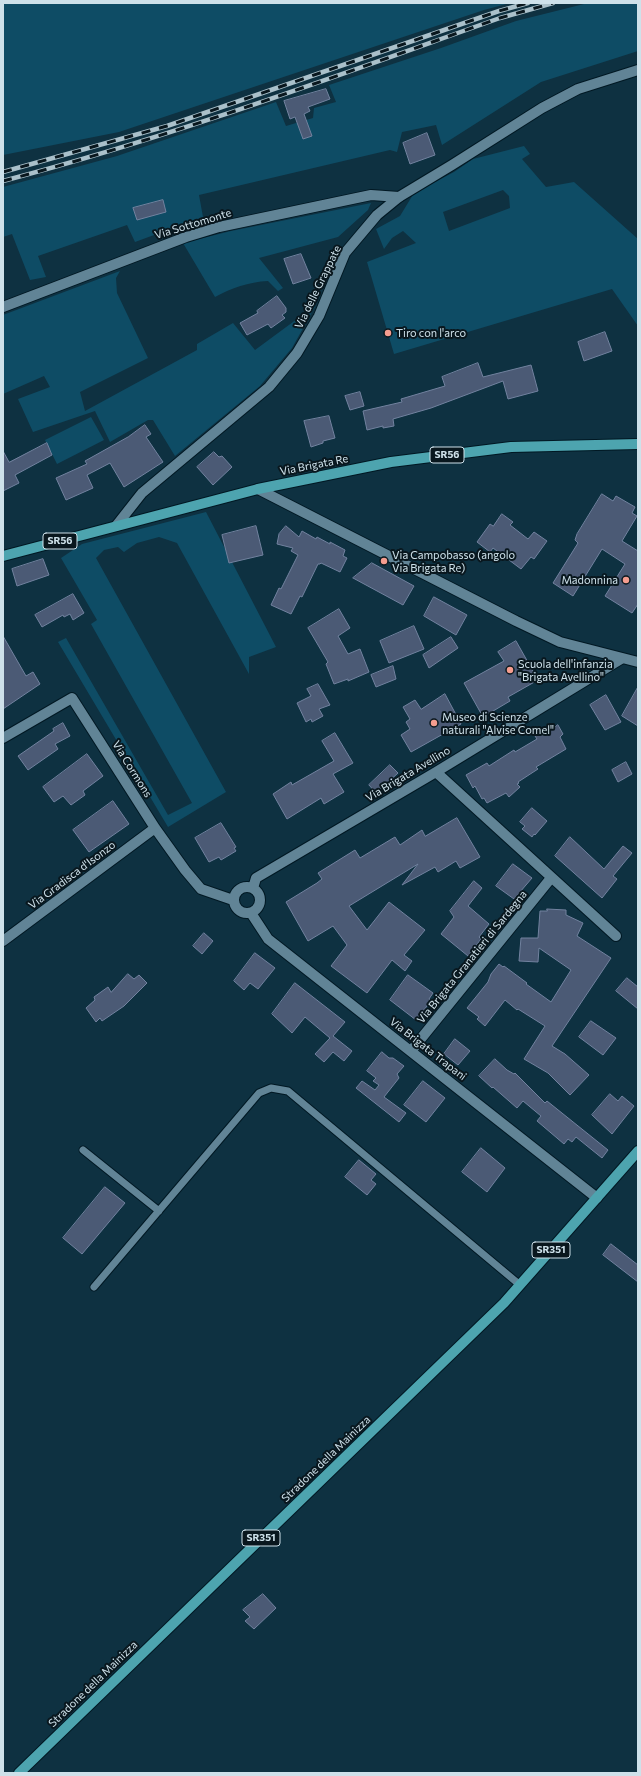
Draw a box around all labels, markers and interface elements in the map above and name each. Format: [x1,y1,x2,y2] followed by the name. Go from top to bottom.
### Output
[153,206,233,242] street label: Via Sottomonte
[292,243,344,331] street label: Via delle Grappate
[396,326,466,340] place label: Tiro con l'arco
[383,328,393,338] marker: Tiro con l'arco
[430,447,464,463] road number: SR56
[279,452,349,478] street label: Via Brigata Re
[43,533,77,549] road number: SR56
[392,548,515,574] place label: Via Campobasso (angolo Via Brigata Re)
[379,556,389,566] marker: Via Campobasso (angolo Via Brigata Re)
[561,573,618,587] place label: Madonnina
[621,575,631,585] marker: Madonnina
[518,657,613,683] place label: Scuola dell'infanzia "Brigata Avellino"
[505,665,515,675] marker: Scuola dell'infanzia "Brigata Avellino"
[442,710,554,736] place label: Museo di Scienze naturali "Alvise Comel"
[429,718,439,728] marker: Museo di Scienze naturali "Alvise Comel"
[109,738,155,800] street label: Via Cormons
[363,744,453,804] street label: Via Brigata Avellino
[26,838,118,912] street label: Via Gradisca d'Isonzo
[414,888,530,1026] street label: Via Brigata Granatieri di Sardegna
[387,1015,469,1083] street label: Via Brigata Trapani
[532,1242,570,1258] road number: SR351
[279,1413,373,1505] street label: Stradone della Mainizza
[242,1530,280,1546] road number: SR351
[46,1638,140,1730] street label: Stradone della Mainizza

